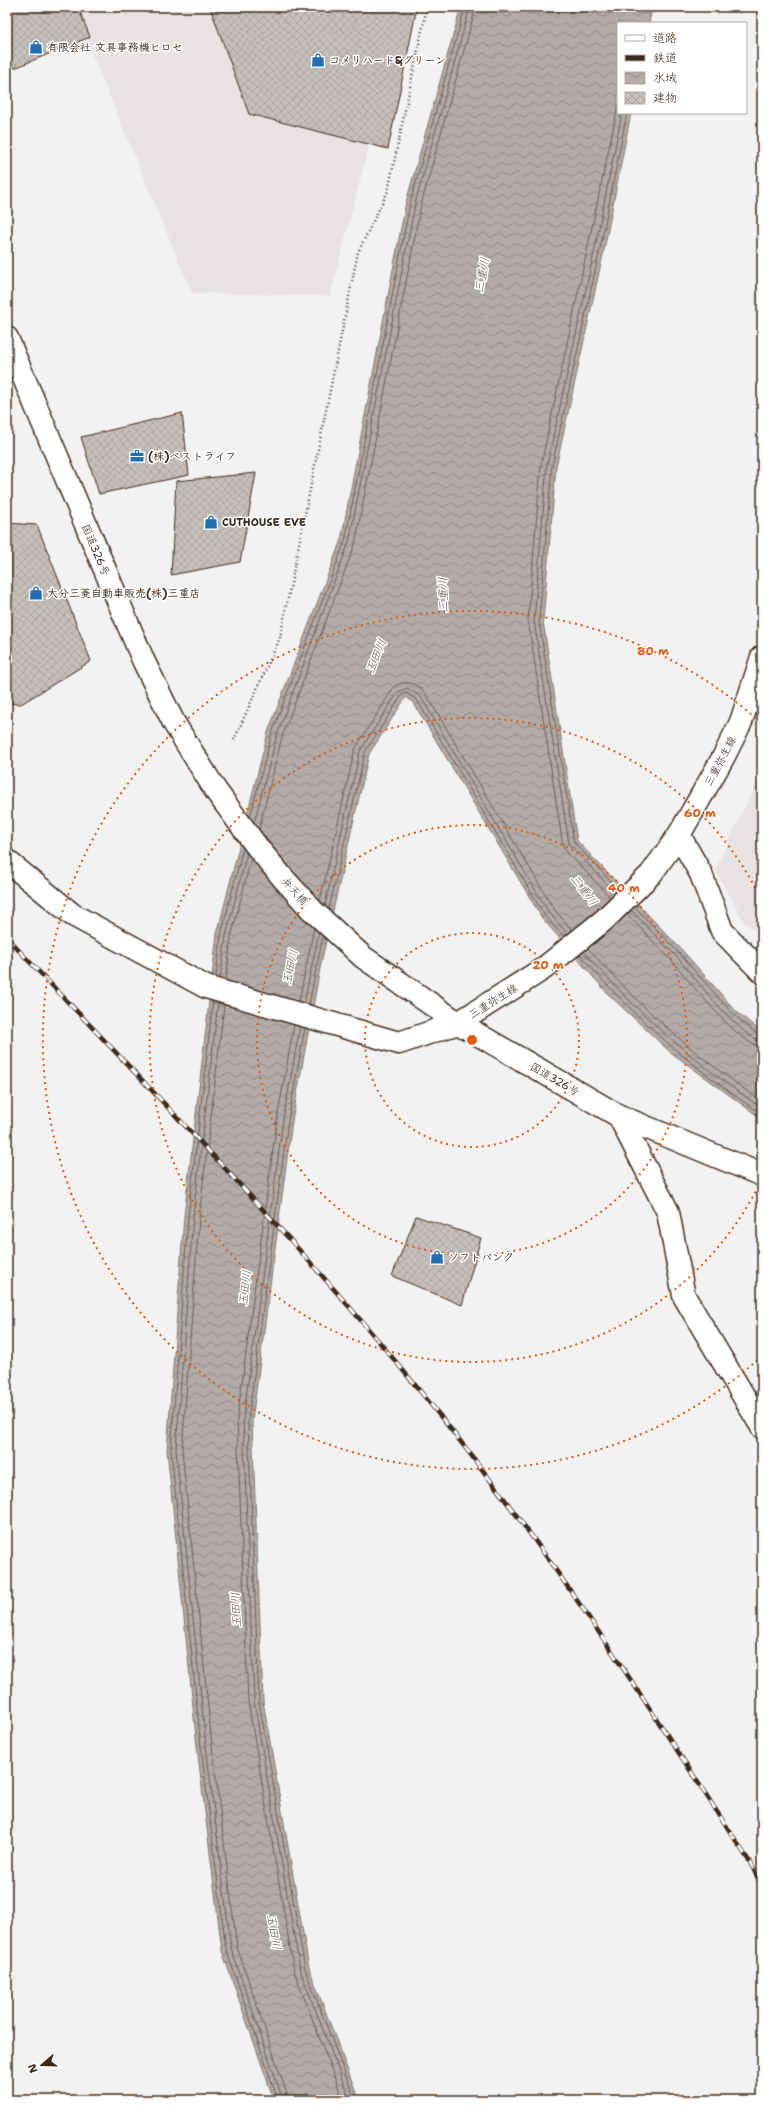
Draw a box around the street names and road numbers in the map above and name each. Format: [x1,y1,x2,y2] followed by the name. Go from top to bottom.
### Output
[78,522,113,578] street label: 国道326号
[701,733,740,789] street label: 三重弥生線
[278,874,311,909] street label: 弁天橋
[466,980,521,1022] street label: 三重弥生線
[527,1059,582,1100] street label: 国道326号

